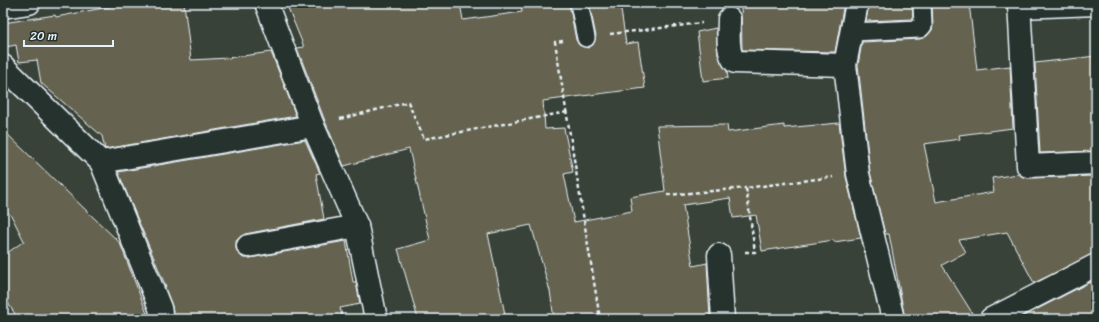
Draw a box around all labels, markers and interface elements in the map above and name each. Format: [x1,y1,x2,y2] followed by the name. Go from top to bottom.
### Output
[24,22,113,48] scale bar
[30,25,57,47] text: 20 m

